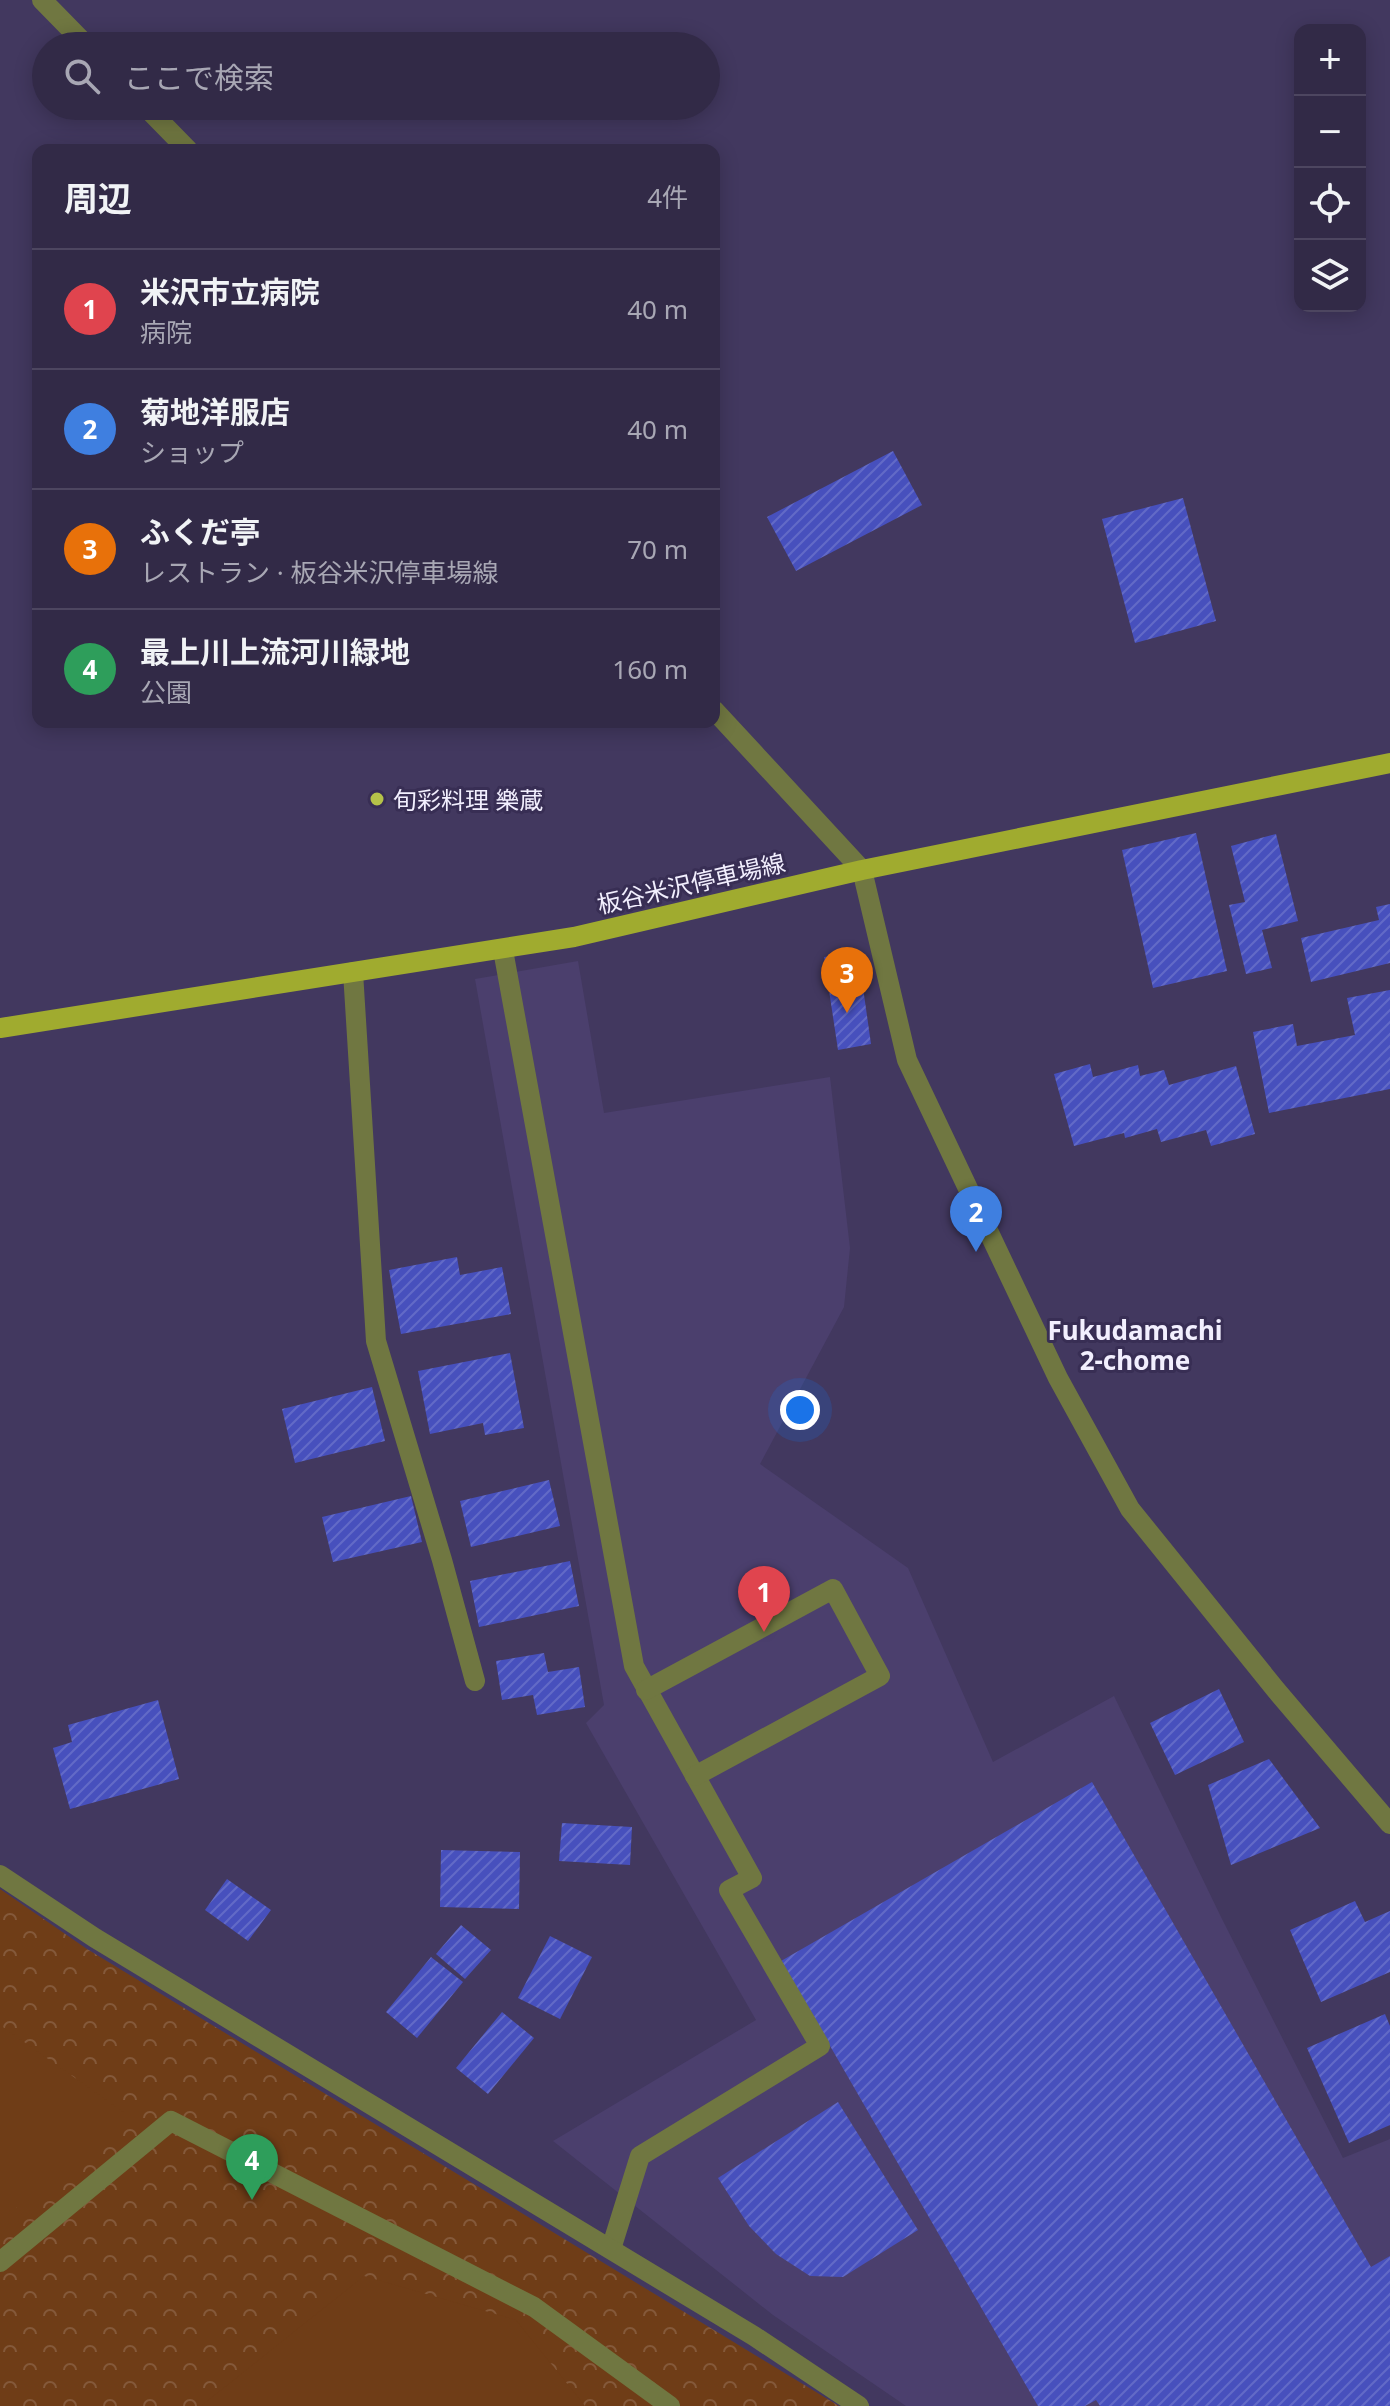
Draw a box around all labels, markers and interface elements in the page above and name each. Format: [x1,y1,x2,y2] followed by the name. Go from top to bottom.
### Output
[1294,24,1366,312] map controls
[1294,24,1366,96] button: +
[32,32,720,120] search box
[60,54,104,98] icon: search
[124,57,274,98] text: ここで検索
[1294,96,1366,168] button: −
[1294,168,1366,240] button: locate
[64,175,132,221] text: 周辺
[647,179,688,215] text: 4件
[1294,240,1366,312] button: layers
[140,271,320,312] text: 米沢市立病院
[83,291,97,327] text: 1
[627,291,688,327] text: 40 m
[140,314,192,350] text: 病院
[140,391,290,432] text: 菊地洋服店
[83,411,97,447] text: 2
[627,411,688,447] text: 40 m
[140,434,244,470] text: ショップ
[140,511,260,552] text: ふくだ亭
[83,531,97,567] text: 3
[627,531,688,567] text: 70 m
[140,554,499,590] text: レストラン · 板谷米沢停車場線
[140,631,410,672] text: 最上川上流河川緑地
[83,651,97,687] text: 4
[612,651,688,687] text: 160 m
[140,674,192,710] text: 公園
[393,783,543,816] place label: 旬彩料理 樂蔵
[368,790,386,808] marker: 旬彩料理 樂蔵
[594,845,788,921] street label: 板谷米沢停車場線
[821,947,873,1013] pin: 3
[950,1186,1002,1252] pin: 2
[1047,1312,1223,1378] district label: Fukudamachi 2-chome
[780,1390,820,1430] your location
[738,1566,790,1632] pin: 1
[226,2134,278,2200] pin: 4

